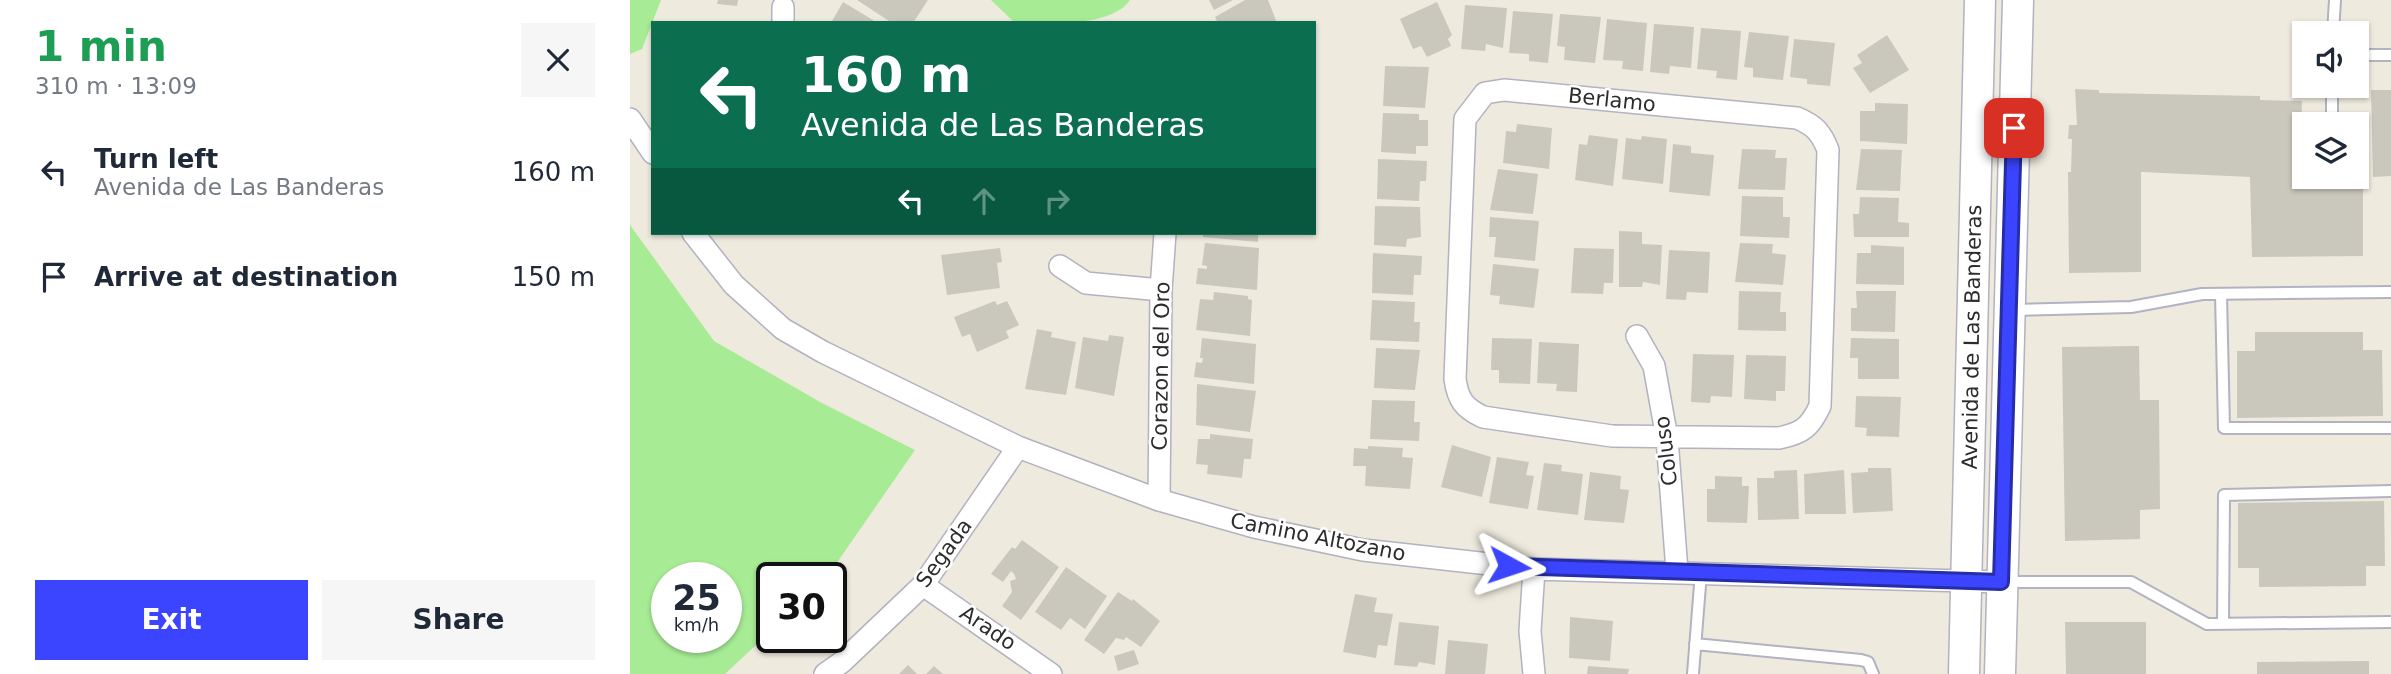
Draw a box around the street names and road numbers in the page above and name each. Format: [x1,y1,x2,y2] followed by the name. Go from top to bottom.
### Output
[1567,83,1657,117] street label: Berlamo
[1958,204,1986,470] street label: Avenida de Las Banderas
[1148,281,1174,451] street label: Corazon del Oro
[1650,415,1682,487] street label: Coluso
[1228,508,1408,566] street label: Camino Altozano
[911,514,977,592] street label: Segada
[956,601,1020,655] street label: Arado

